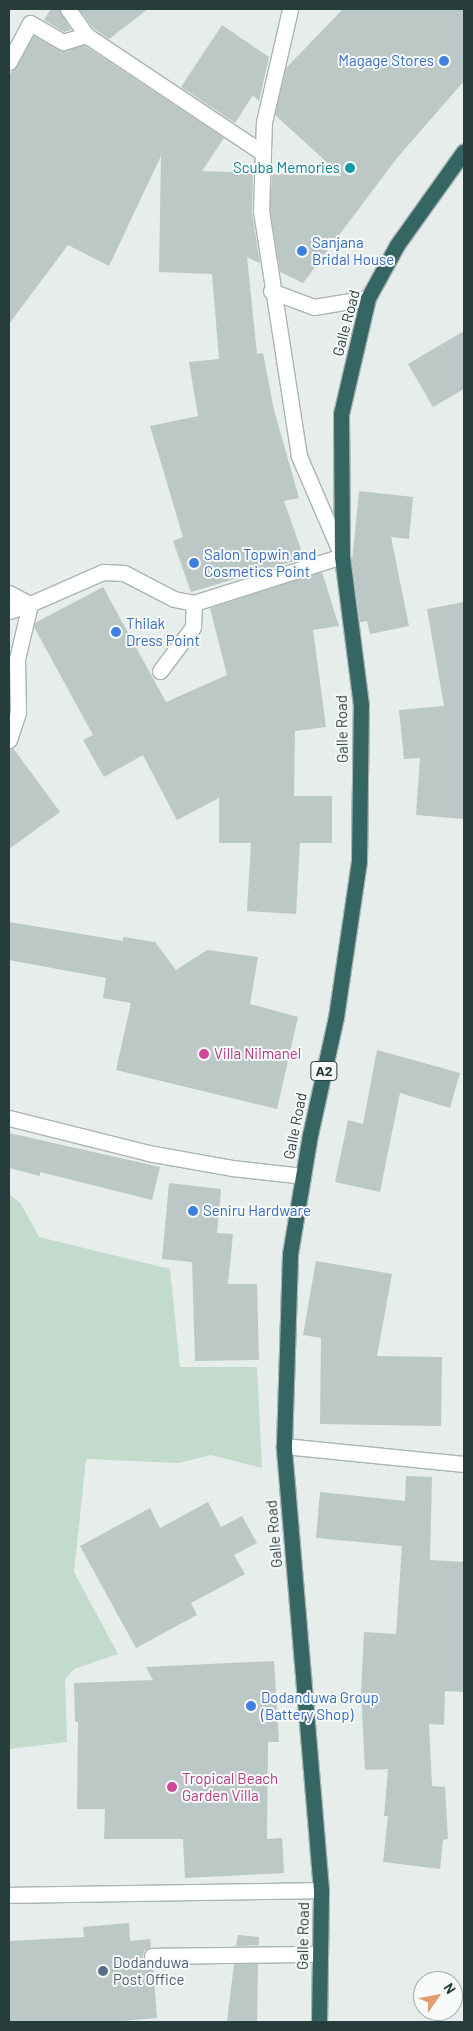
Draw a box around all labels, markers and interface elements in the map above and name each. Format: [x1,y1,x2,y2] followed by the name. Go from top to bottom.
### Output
[338,52,434,70] place label: Magage Stores
[438,55,450,67] marker: Magage Stores
[233,159,340,177] place label: Scuba Memories
[344,162,356,174] marker: Scuba Memories
[312,233,394,268] place label: Sanjana Bridal House
[296,245,308,257] marker: Sanjana Bridal House
[329,288,363,358] street label: Galle Road
[204,545,316,580] place label: Salon Topwin and Cosmetics Point
[188,557,200,569] marker: Salon Topwin and Cosmetics Point
[126,614,200,649] place label: Thilak Dress Point
[110,626,122,638] marker: Thilak Dress Point
[332,695,352,763] street label: Galle Road
[214,1045,301,1063] place label: Villa Nilmanel
[198,1048,210,1060] marker: Villa Nilmanel
[310,1060,338,1082] road number: A2
[280,1091,310,1161] street label: Galle Road
[203,1202,311,1220] place label: Seniru Hardware
[187,1205,199,1217] marker: Seniru Hardware
[262,1499,286,1569] street label: Galle Road
[261,1688,379,1723] place label: Dodanduwa Group (Battery Shop)
[245,1700,257,1712] marker: Dodanduwa Group (Battery Shop)
[182,1769,278,1804] place label: Tropical Beach Garden Villa
[166,1781,178,1793] marker: Tropical Beach Garden Villa
[293,1902,313,1970] street label: Galle Road
[113,1953,189,1988] place label: Dodanduwa Post Office
[97,1965,109,1977] marker: Dodanduwa Post Office
[413,1971,463,2021] north arrow
[440,1980,460,1997] text: N

